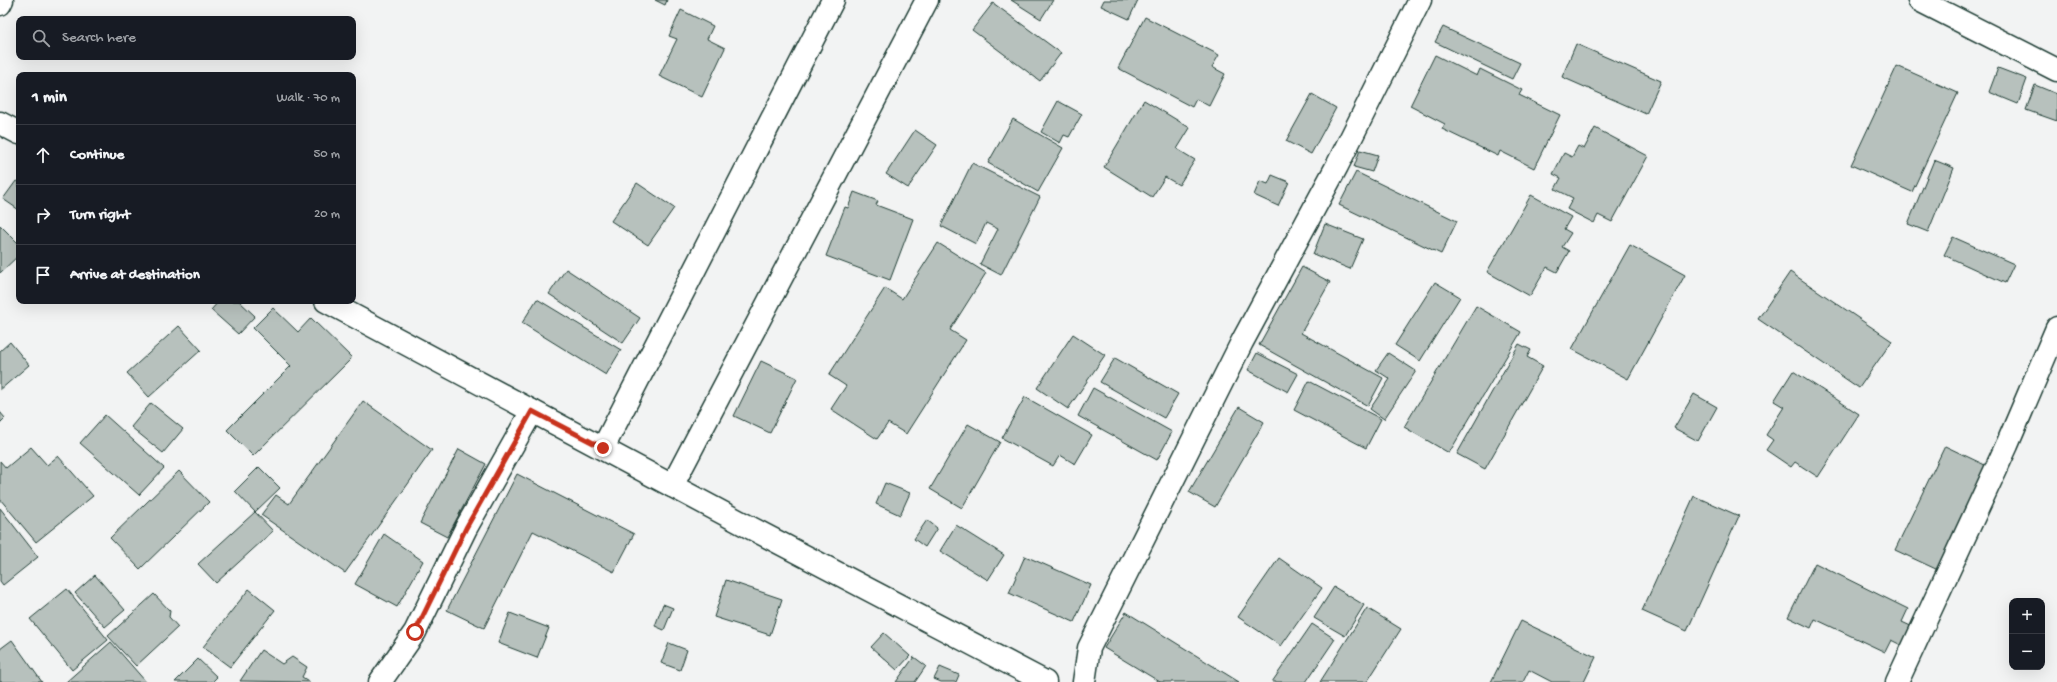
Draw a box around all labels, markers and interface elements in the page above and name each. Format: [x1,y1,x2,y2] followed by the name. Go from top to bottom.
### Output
[16,16,356,60] search box
[30,27,52,49] icon: search
[62,29,136,47] text: Search here
[32,88,67,108] text: 1 min
[276,91,340,106] text: Walk · 70 m
[32,144,54,166] icon: ahead
[70,146,124,164] text: Continue
[313,147,340,162] text: 50 m
[32,204,54,226] icon: right
[70,206,130,224] text: Turn right
[314,207,340,222] text: 20 m
[32,264,54,286] icon: arrive
[70,266,200,284] text: Arrive at destination
[594,439,612,457] route end
[2009,598,2045,670] map controls
[2009,598,2045,634] button: +
[406,623,424,641] route start
[2009,634,2045,670] button: −

